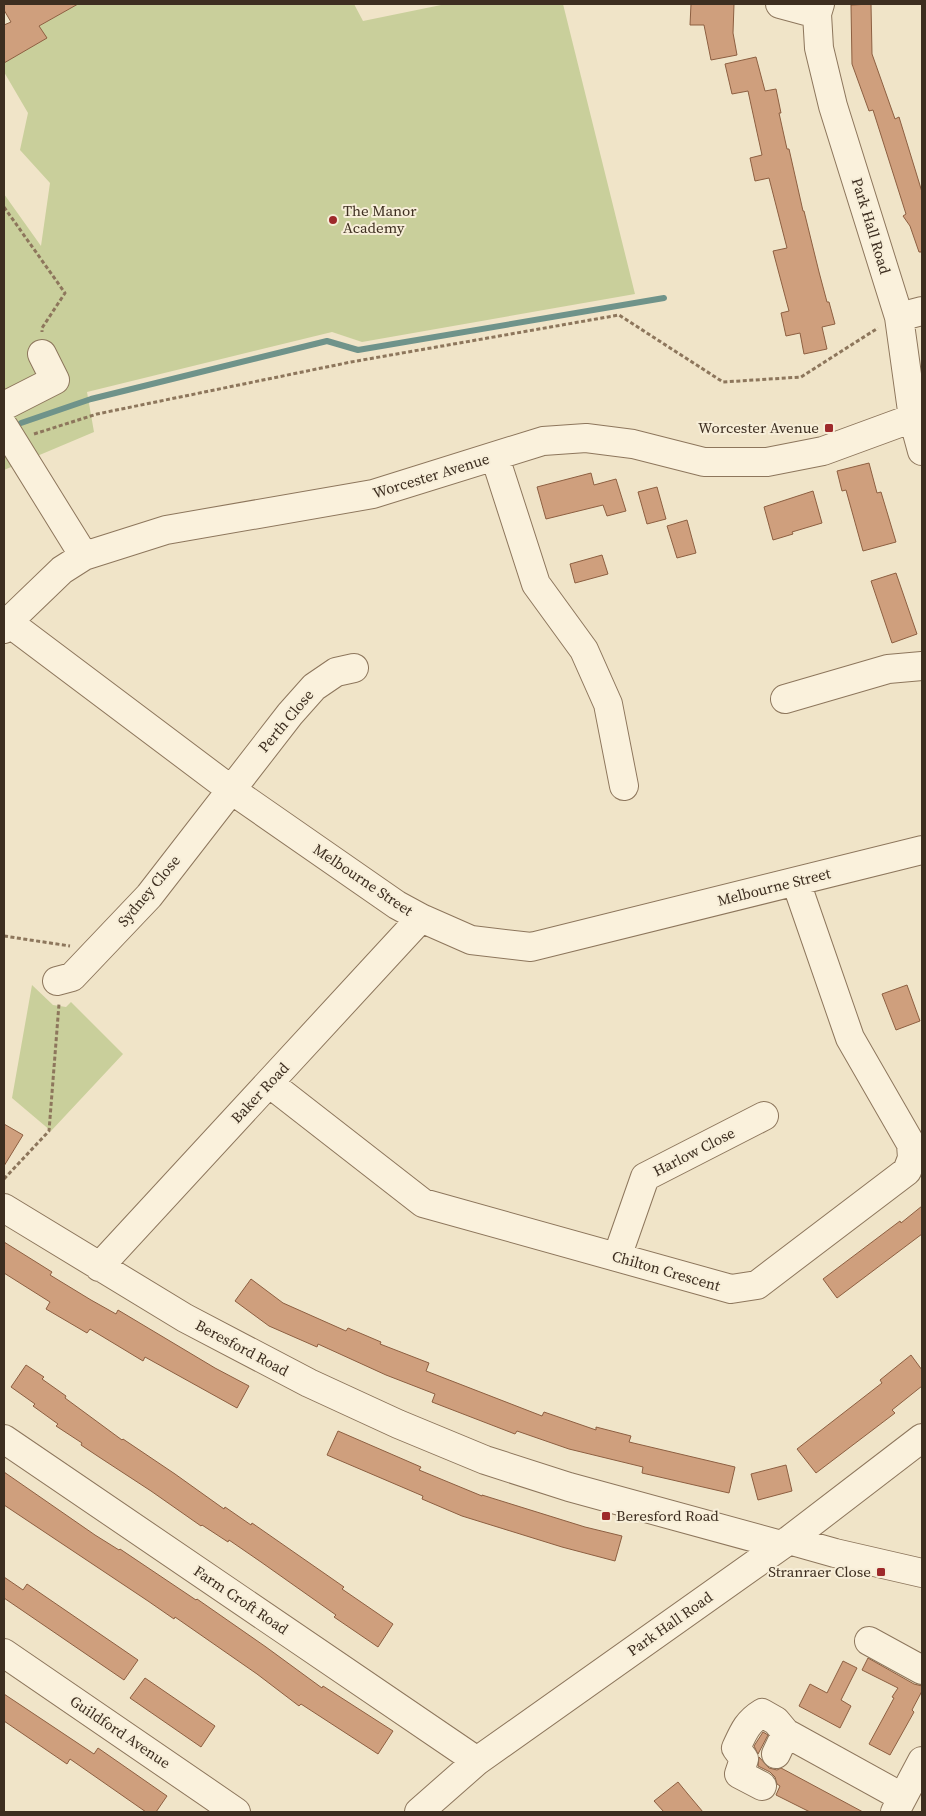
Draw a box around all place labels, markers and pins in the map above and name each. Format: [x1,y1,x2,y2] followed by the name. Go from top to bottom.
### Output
[343,200,417,238] place label: The Manor Academy
[327,214,339,226] marker: The Manor Academy
[698,417,819,438] place label: Worcester Avenue
[823,422,835,434] marker: Worcester Avenue
[616,1505,719,1526] place label: Beresford Road
[600,1510,612,1522] marker: Beresford Road
[768,1561,871,1582] place label: Stranraer Close
[875,1566,887,1578] marker: Stranraer Close

